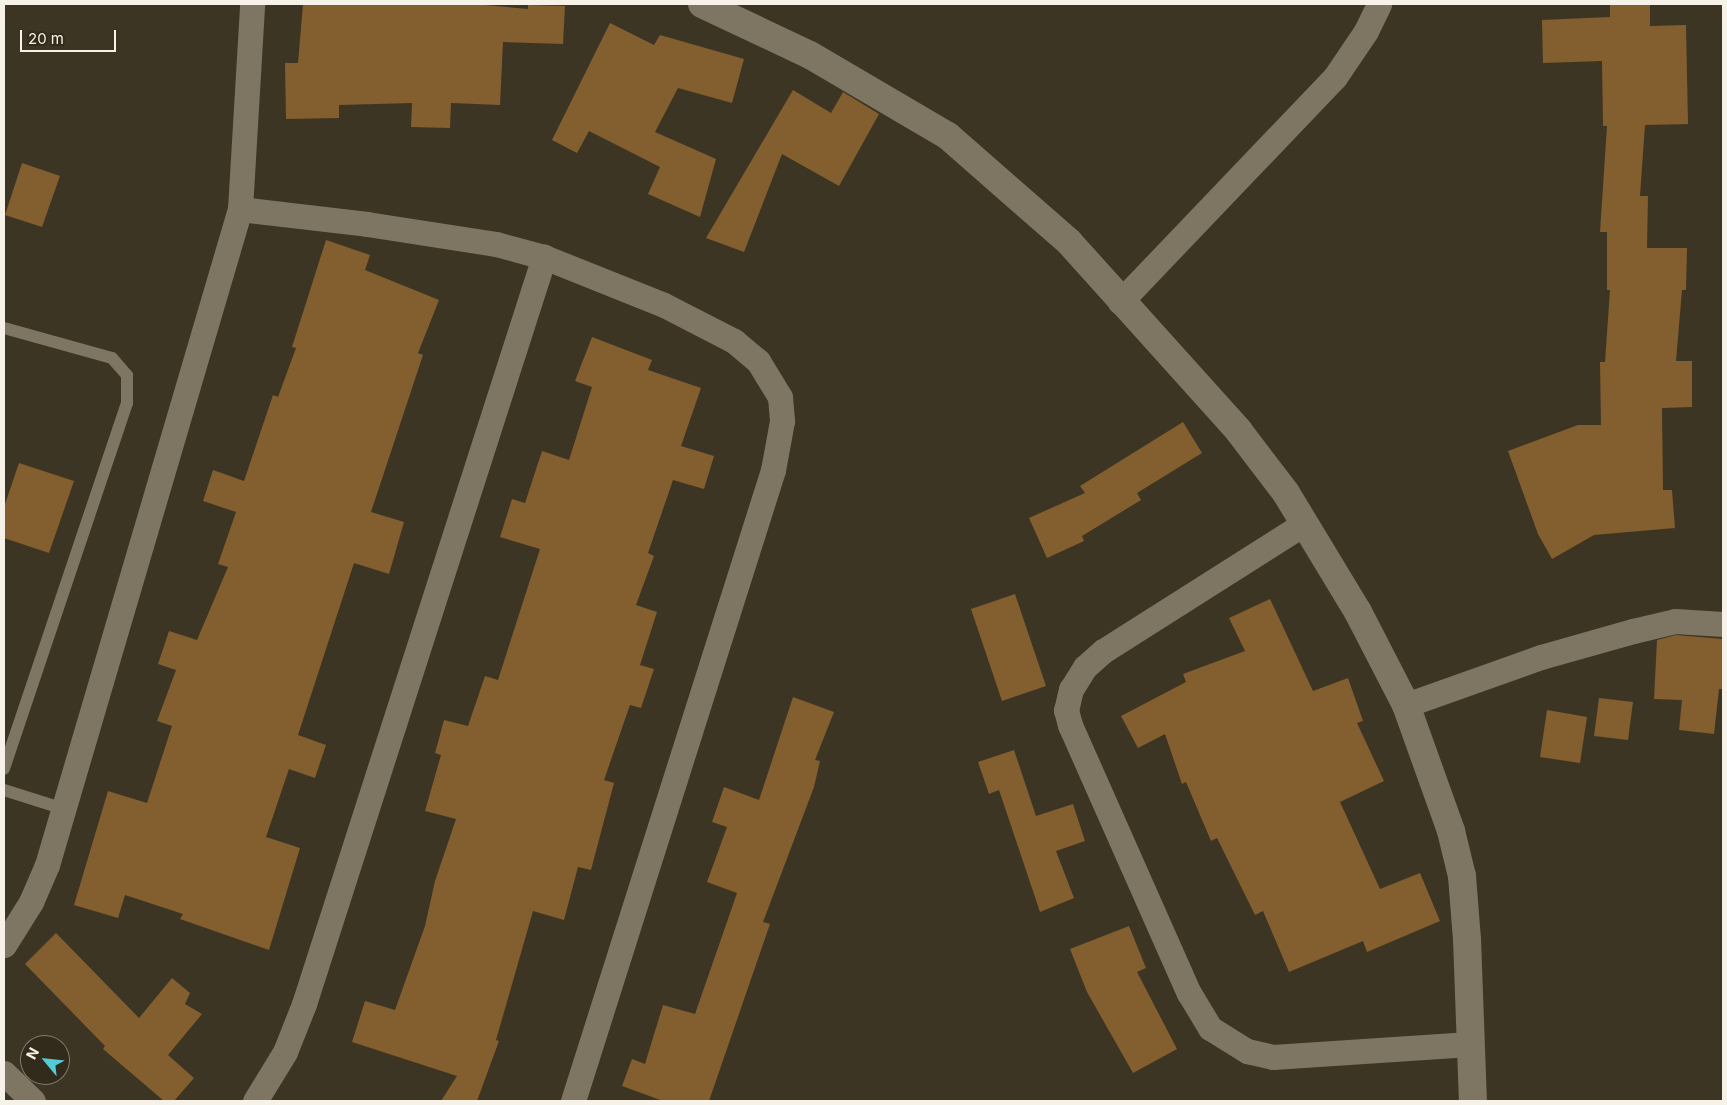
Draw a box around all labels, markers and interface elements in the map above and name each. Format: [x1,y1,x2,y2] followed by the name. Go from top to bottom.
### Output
[22,20,119,52] scale bar
[28,29,64,48] text: 20 m
[20,1035,70,1085] north arrow
[22,1044,42,1062] text: N

